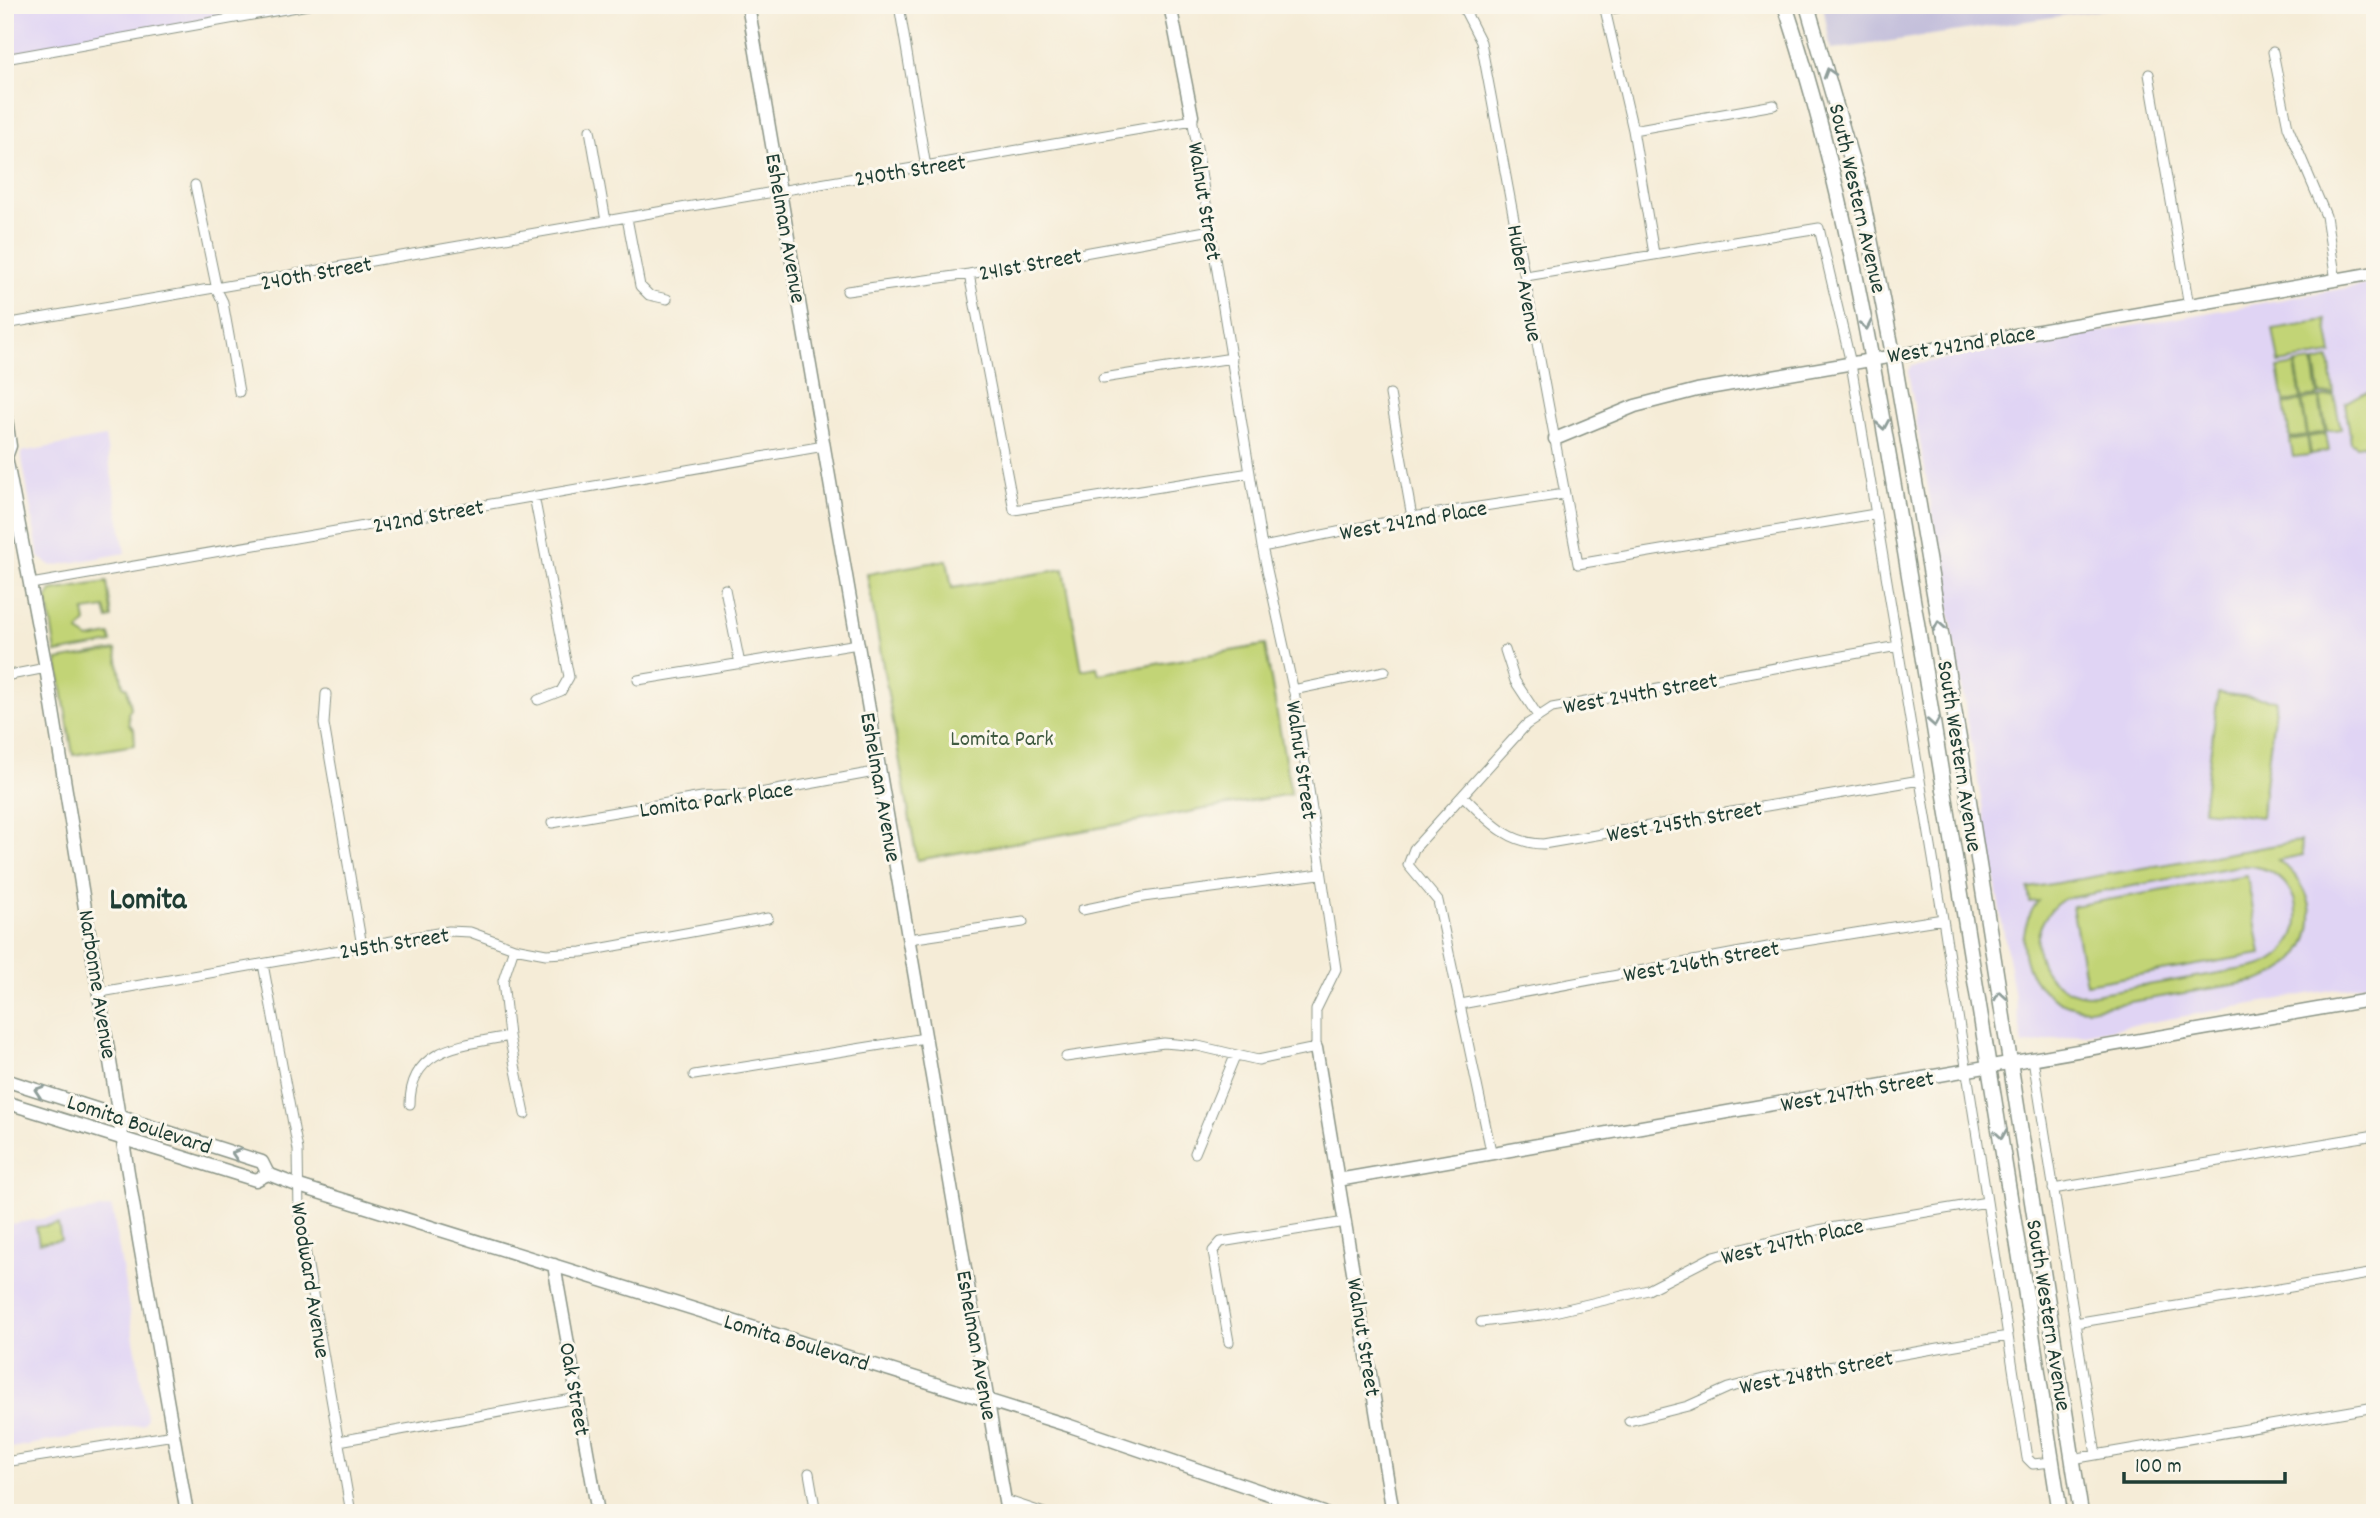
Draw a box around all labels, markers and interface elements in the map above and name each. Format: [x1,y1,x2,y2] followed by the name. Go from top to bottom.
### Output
[1822,67,1837,79] one-way arrow
[1818,101,1893,297] street label: South Western Avenue
[1177,140,1228,263] street label: Walnut Street
[853,147,969,198] street label: 240th Street
[754,151,813,306] street label: Eshelman Avenue
[1496,222,1549,345] street label: Huber Avenue
[977,241,1085,292] street label: 241st Street
[258,249,375,301] street label: 240th Street
[1885,318,2038,374] street label: West 242nd Place
[1858,319,1873,331] one-way arrow
[1875,419,1890,431] one-way arrow
[370,492,487,544] street label: 242nd Street
[1337,493,1490,552] street label: West 242nd Place
[1933,620,1948,632] one-way arrow
[1926,658,1989,855] street label: South Western Avenue
[1561,666,1720,725] street label: West 244th Street
[1275,699,1324,822] street label: Walnut Street
[849,710,908,865] street label: Eshelman Avenue
[1926,716,1941,728] one-way arrow
[950,724,1054,757] park label: Lomita Park
[638,774,795,829] street label: Lomita Park Place
[1604,794,1765,853] street label: West 245th Street
[110,881,187,924] district label: Lomita
[67,908,124,1061] street label: Narbonne Avenue
[337,921,452,970] street label: 245th Street
[1621,933,1782,993] street label: West 246th Street
[1993,990,2008,1002] one-way arrow
[1778,1064,1937,1123] street label: West 247th Street
[33,1085,45,1099] one-way arrow
[62,1087,216,1165] street label: Lomita Boulevard
[1993,1128,2008,1140] one-way arrow
[230,1147,242,1162] one-way arrow
[280,1200,337,1361] street label: Woodward Avenue
[1718,1211,1867,1276] street label: West 247th Place
[2015,1217,2078,1414] street label: South Western Avenue
[945,1268,1004,1423] street label: Eshelman Avenue
[1336,1276,1387,1399] street label: Walnut Street
[719,1307,873,1382] street label: Lomita Boulevard
[548,1340,597,1439] street label: Oak Street
[1737,1343,1896,1405] street label: West 248th Street
[2124,1441,2286,1485] scale bar
[2135,1453,2182,1483] text: 100 m

